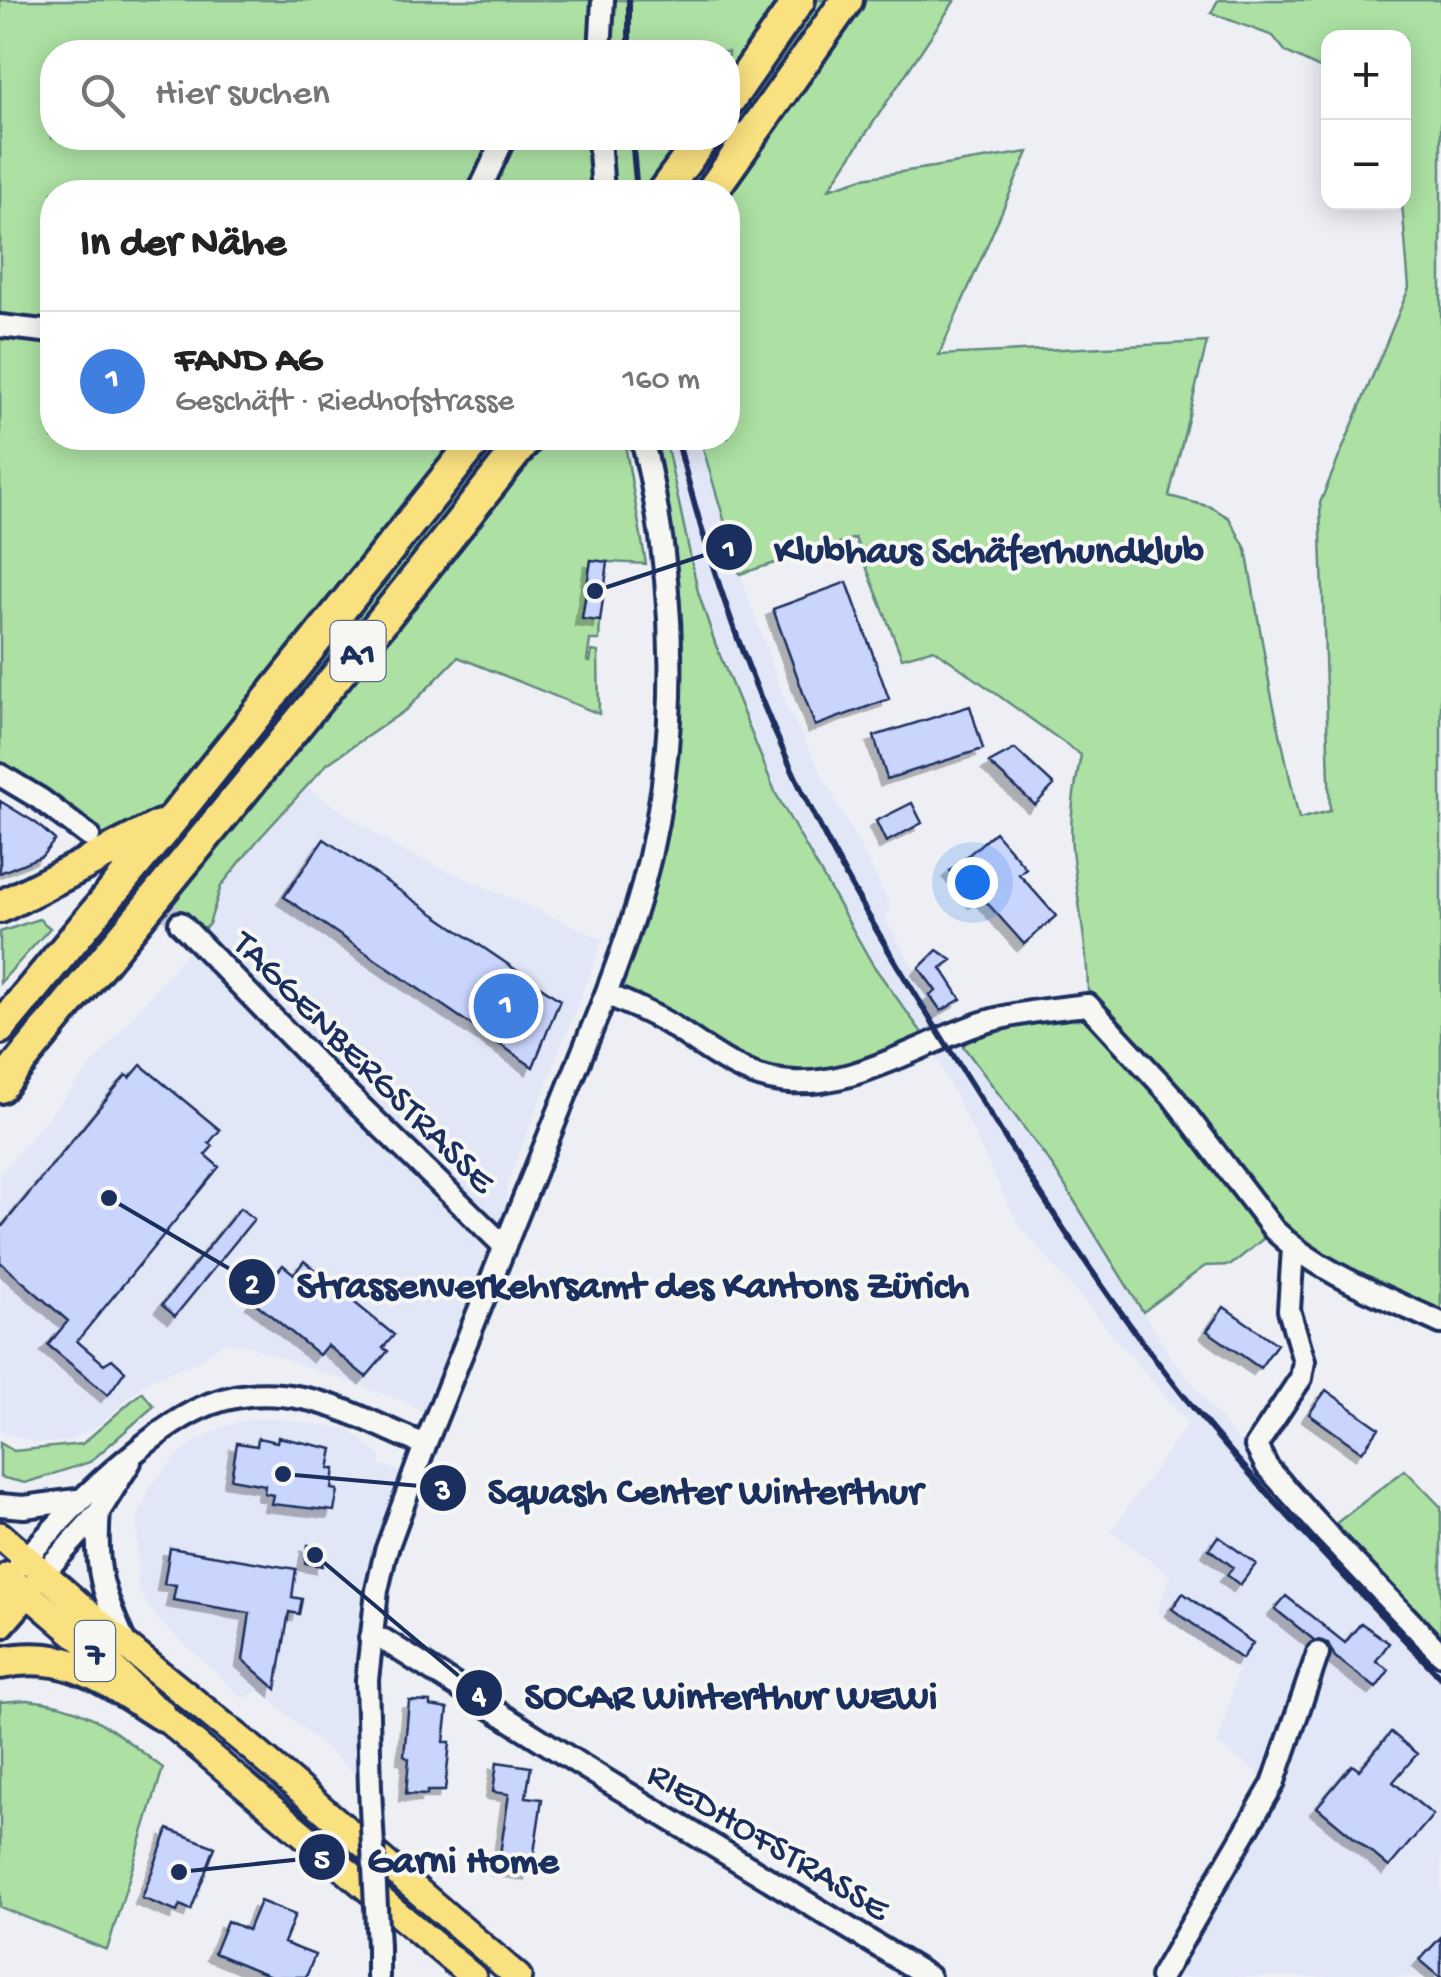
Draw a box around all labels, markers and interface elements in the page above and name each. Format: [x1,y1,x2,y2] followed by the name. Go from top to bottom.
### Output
[1321,30,1411,210] map controls
[1321,30,1411,120] button: +
[40,40,740,150] search box
[75,68,130,123] icon: search
[155,73,330,117] text: Hier suchen
[1321,120,1411,210] button: −
[80,221,286,270] text: In der Nähe
[175,340,322,384] text: FAND AG
[106,362,119,400] text: 1
[622,362,700,400] text: 160 m
[175,384,514,422] text: Geschäft · Riedhofstrasse
[704,512,1223,582] callout: Klubhaus Schäferhundklub
[773,530,1204,577] text: Klubhaus Schäferhundklub
[722,534,735,569] text: 1
[330,621,386,681] road number: A1
[947,857,998,908] your location
[220,922,503,1206] street label: TAGGENBERGSTRASSE
[474,968,538,1044] pin: 1
[227,1247,989,1317] callout: Strassenverkehrsamt des Kantons Zürich
[297,1265,970,1312] text: Strassenverkehrsamt des Kantons Zürich
[245,1270,260,1305] text: 2
[418,1453,942,1523] callout: Squash Center Winterthur
[488,1471,926,1518] text: Squash Center Winterthur
[434,1476,451,1511] text: 3
[75,1621,115,1681] road number: 7
[454,1658,957,1728] callout: SOCAR Winterthur WEWi
[525,1676,937,1723] text: SOCAR Winterthur WEWi
[471,1681,487,1716] text: 4
[638,1754,897,1935] street label: RIEDHOFSTRASSE
[297,1822,579,1892] callout: Garni Home
[367,1840,560,1887] text: Garni Home
[314,1845,330,1880] text: 5

